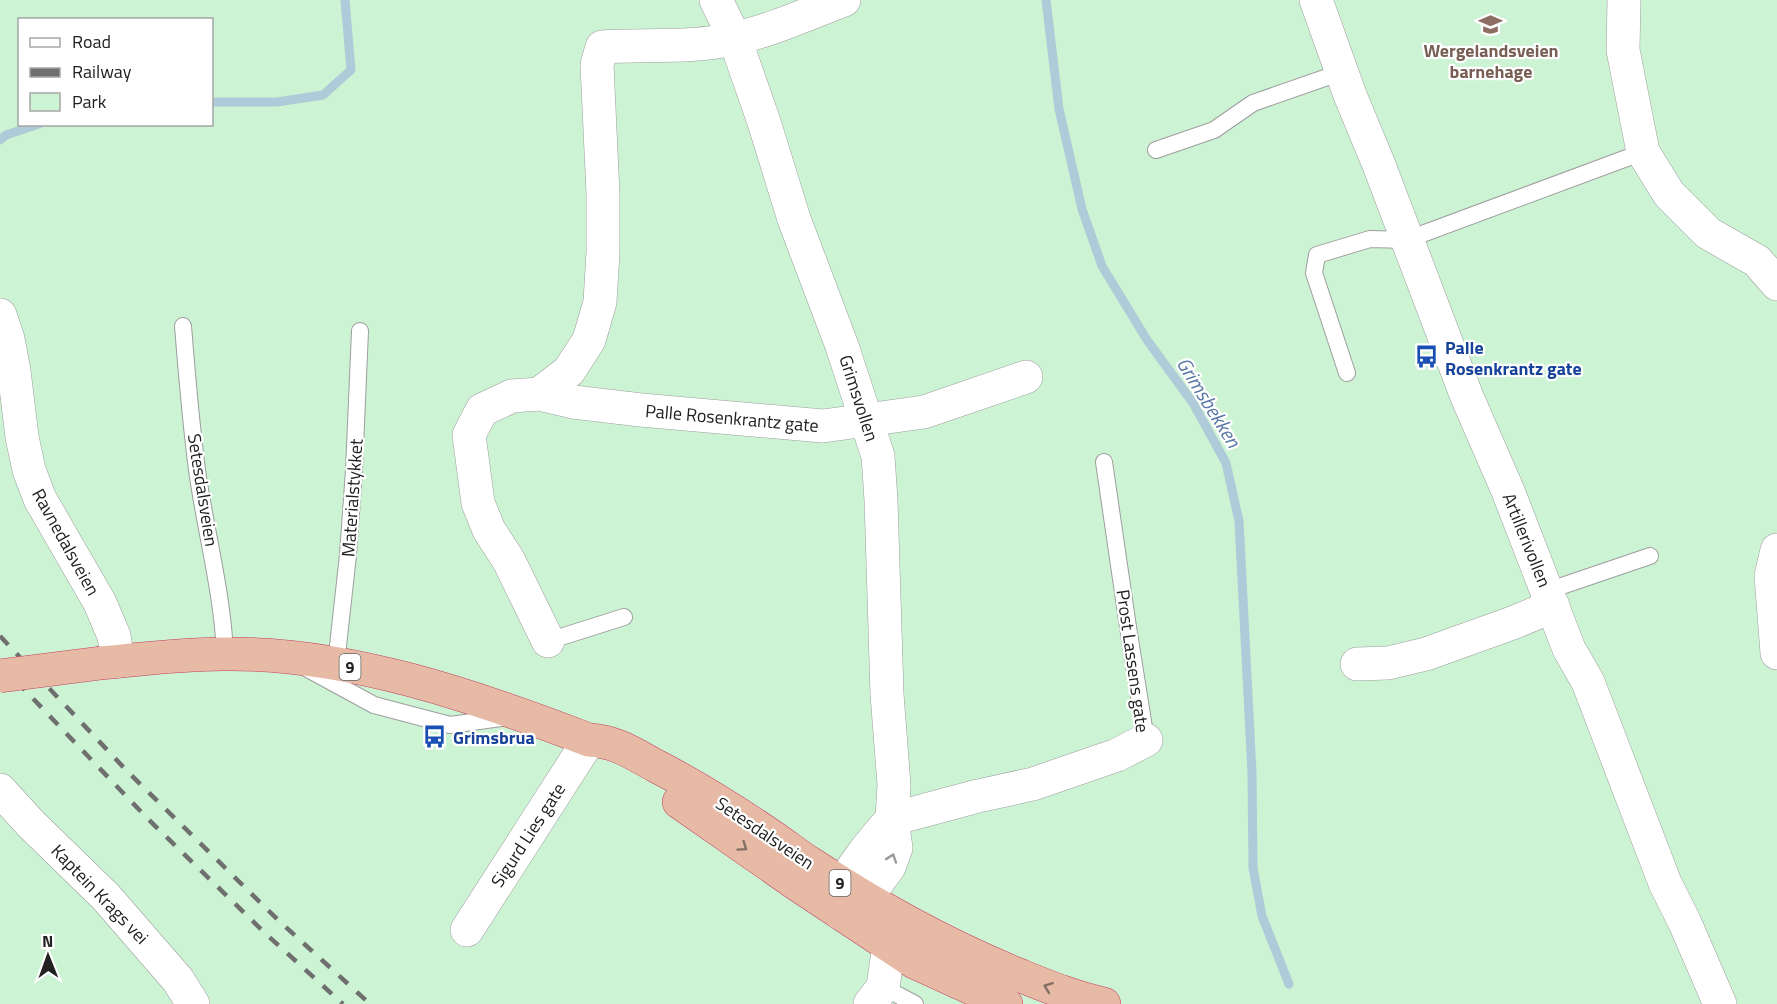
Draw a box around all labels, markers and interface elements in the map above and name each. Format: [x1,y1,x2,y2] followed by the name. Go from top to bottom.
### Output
[1478,11,1504,37] school or university icon: Wergelandsveien barnehage
[18,18,213,126] legend
[72,28,111,55] text: Road
[1423,37,1559,85] place label: Wergelandsveien barnehage
[72,58,132,85] text: Railway
[72,88,107,115] text: Park
[1445,334,1582,382] place label: Palle Rosenkrantz gate
[1414,344,1440,370] bus stop icon: Palle Rosenkrantz gate
[832,351,886,445] street label: Grimsvollen
[1169,351,1250,454] water label: Grimsbekken
[644,397,820,439] street label: Palle Rosenkrantz gate
[181,432,225,548] street label: Setesdalsveien
[334,437,370,558] street label: Materialstykket
[25,484,107,600] street label: Ravnedalsveien
[1496,489,1558,591] street label: Artillerivollen
[1110,588,1156,734] street label: Prost Lassens gate
[340,654,360,680] road number: 9
[422,724,448,750] bus stop icon: Grimsbrua
[453,724,535,751] place label: Grimsbrua
[484,777,572,893] street label: Sigurd Lies gate
[710,790,820,876] street label: Setesdalsveien
[45,838,155,950] street label: Kaptein Krags vei
[737,839,748,850] one-way arrow
[885,853,898,864] one-way arrow
[830,870,850,896] road number: 9
[18,926,78,986] north arrow
[42,929,53,953] text: N
[1043,982,1054,994] one-way arrow

